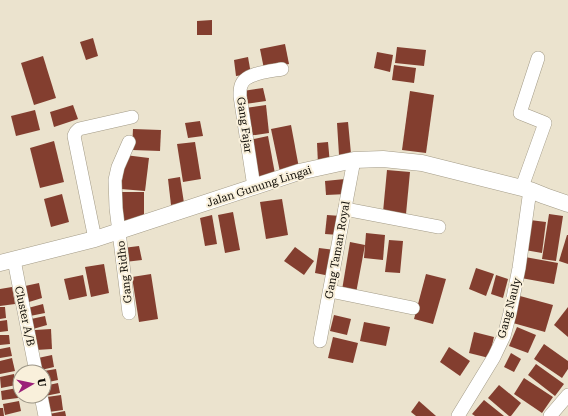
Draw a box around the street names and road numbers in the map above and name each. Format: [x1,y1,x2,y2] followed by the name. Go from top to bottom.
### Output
[234,96,255,154] street label: Gang Fajar
[205,163,314,210] street label: Jalan Gunung Lingai
[322,200,353,300] street label: Gang Taman Royal
[114,240,135,304] street label: Gang Ridho
[495,276,524,340] street label: Gang Nauly
[12,285,37,347] street label: Cluster A/B

